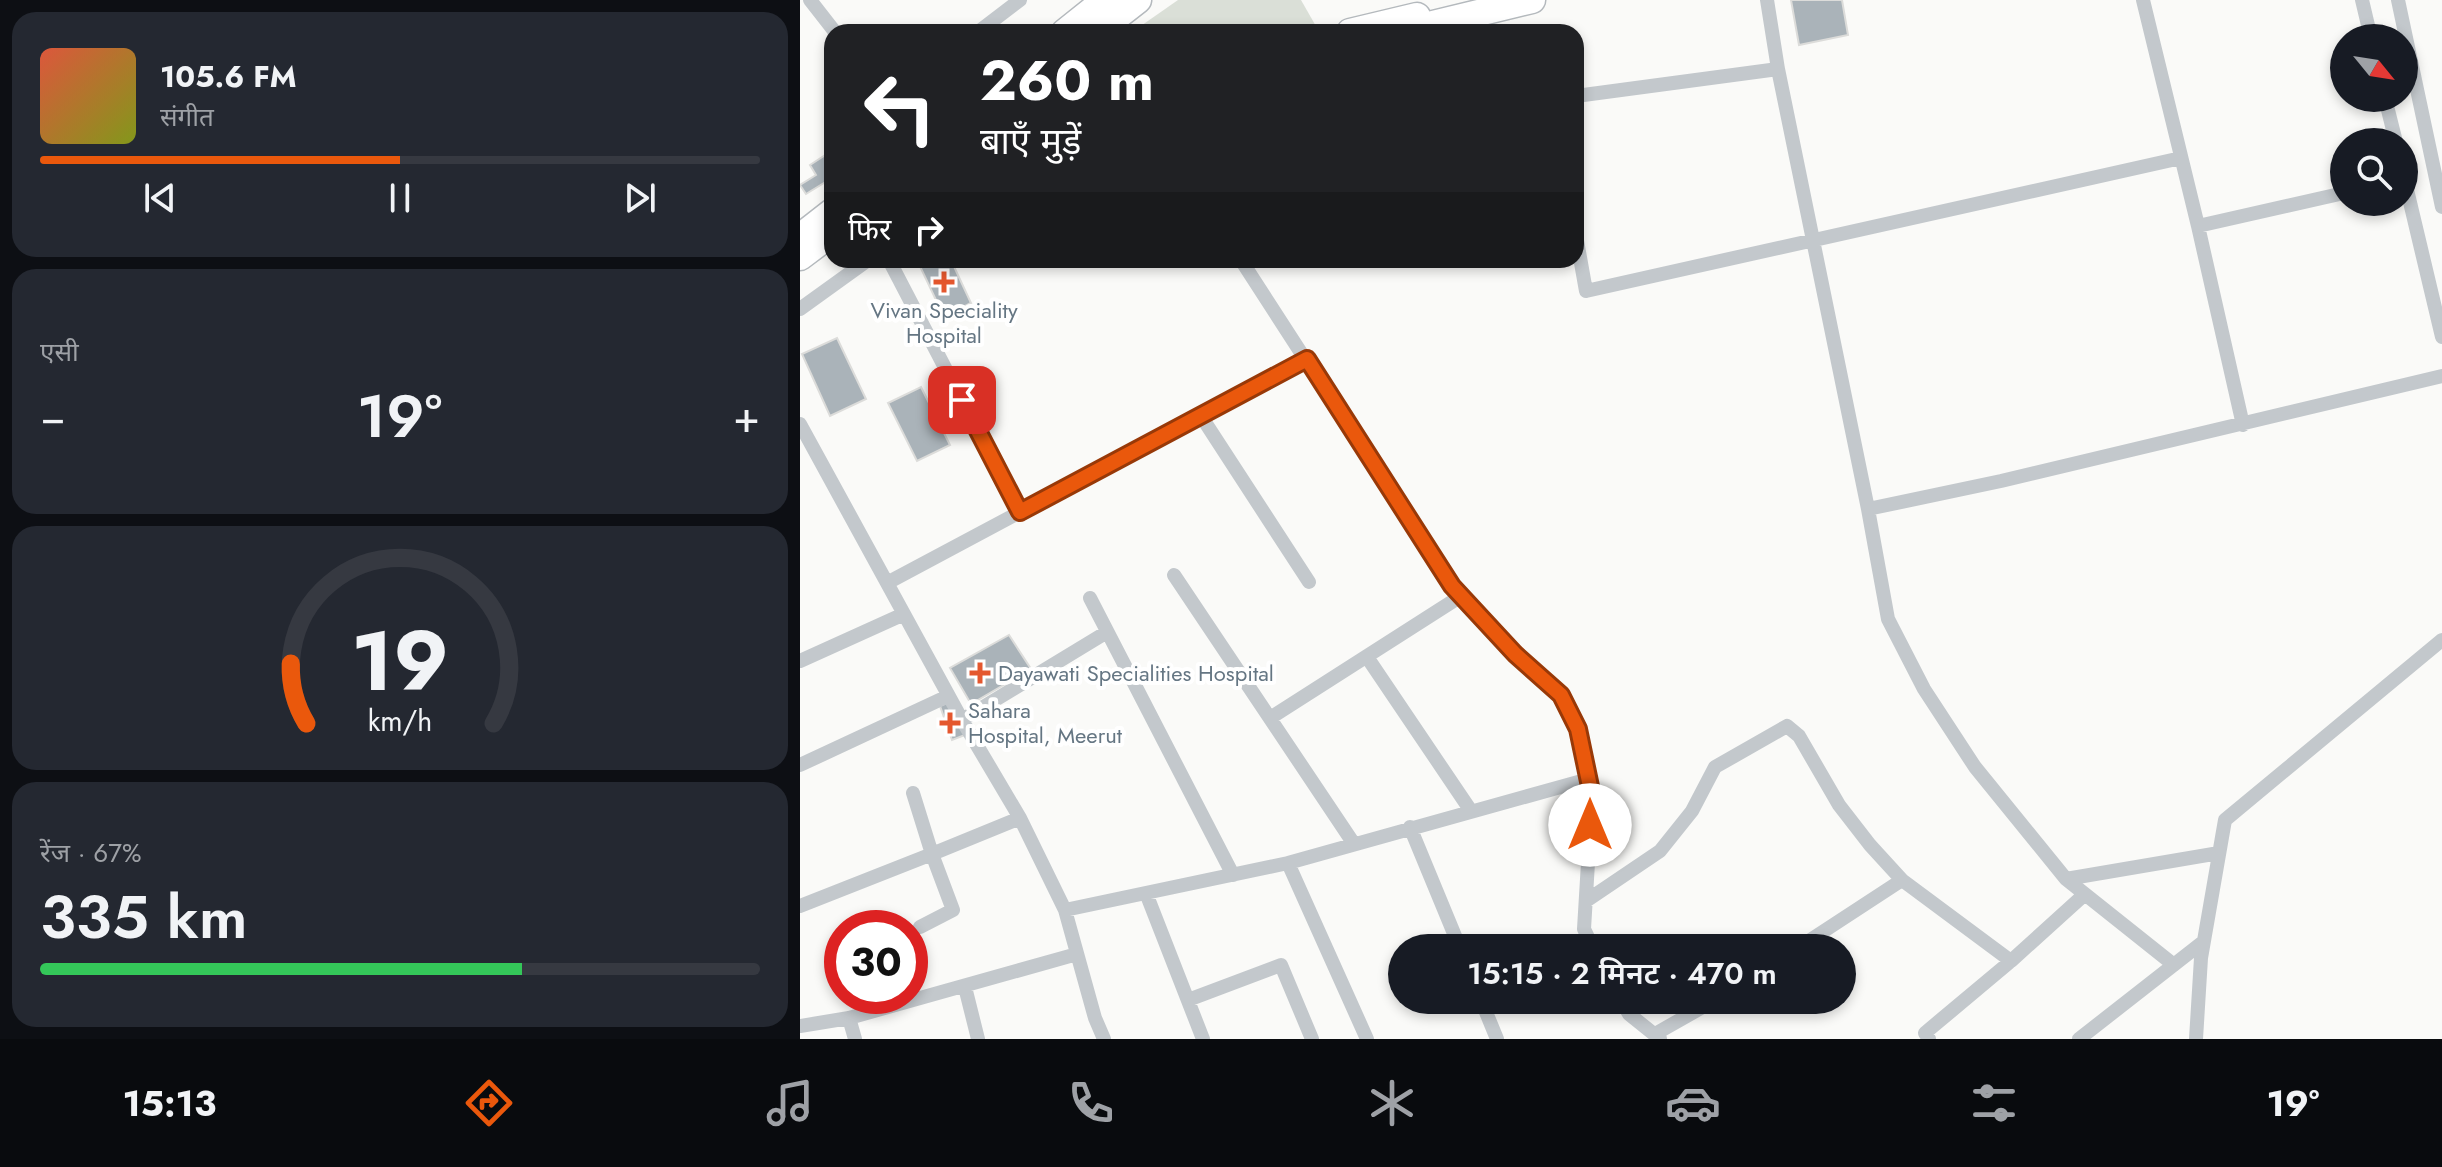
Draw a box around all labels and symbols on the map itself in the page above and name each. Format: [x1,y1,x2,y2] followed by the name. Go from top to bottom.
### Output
[2330,24,2418,112] north arrow
[933,271,955,293] marker: Vivan Speciality Hospital
[870,294,1018,351] place label: Vivan Speciality Hospital
[928,366,996,434] pin
[998,657,1274,689] place label: Dayawati Specialities Hospital
[969,662,991,684] marker: Dayawati Specialities Hospital
[968,694,1123,751] place label: Sahara Hospital, Meerut
[939,712,961,734] marker: Sahara Hospital, Meerut
[1548,783,1632,867] position arrow
[824,910,928,1014] speed limit sign: 30

